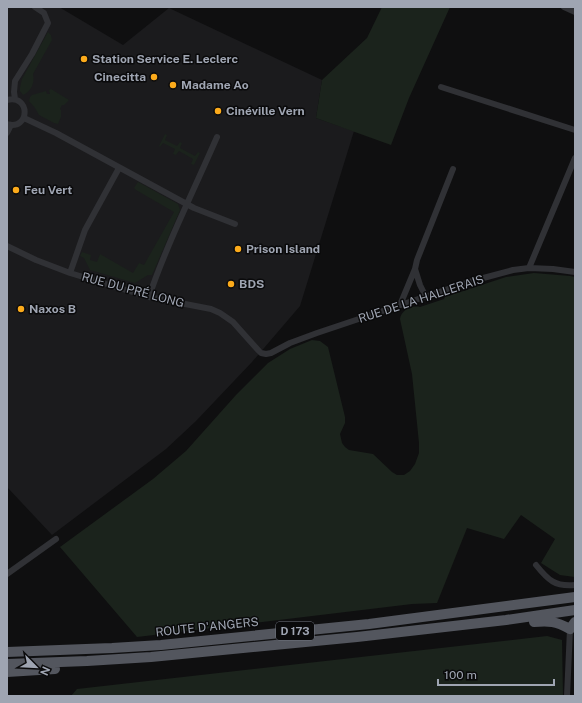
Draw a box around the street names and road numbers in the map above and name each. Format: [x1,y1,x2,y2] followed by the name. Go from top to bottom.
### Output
[80,270,186,310] street label: RUE DU PRÉ LONG
[356,272,486,326] street label: RUE DE LA HALLERAIS
[155,615,259,639] street label: ROUTE D'ANGERS
[276,622,314,640] road number: D 173

